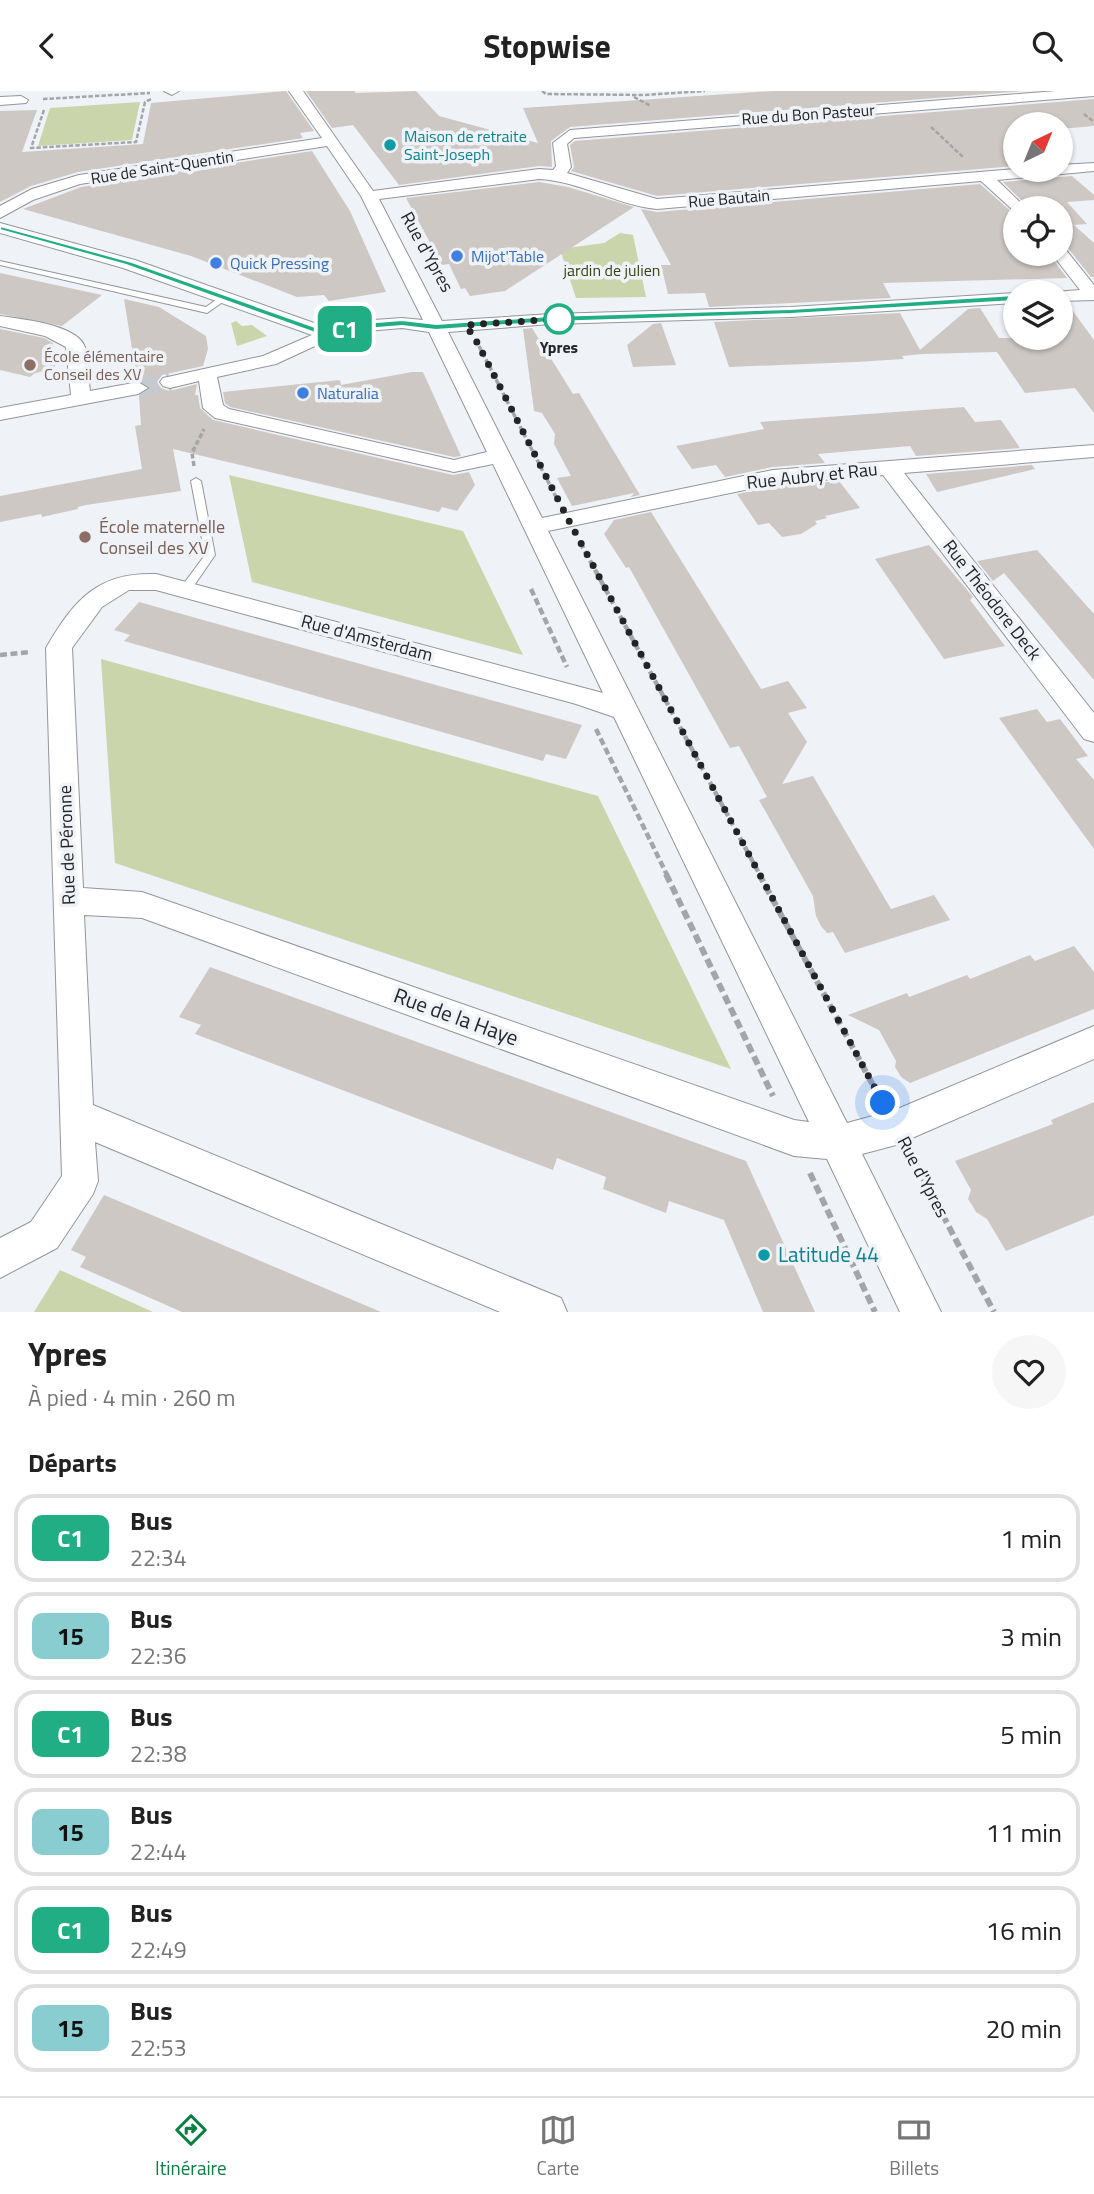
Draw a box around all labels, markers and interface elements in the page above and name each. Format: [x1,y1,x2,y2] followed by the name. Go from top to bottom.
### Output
[483,22,611,70] text: Stopwise
[28,27,66,65] icon: back
[1028,27,1066,65] icon: search
[741,97,876,131] street label: Rue du Bon Pasteur
[1003,112,1073,182] north arrow
[1003,112,1073,350] map controls
[404,124,527,166] place label: Maison de retraite Saint-Joseph
[382,137,398,153] marker: Maison de retraite Saint-Joseph
[89,144,235,190] street label: Rue de Saint-Quentin
[687,182,771,214] street label: Rue Bautain
[1003,196,1073,266] button: locate
[394,207,461,297] street label: Rue d'Ypres
[471,244,544,268] place label: Mijot'Table
[449,248,465,264] marker: Mijot'Table
[230,251,329,275] place label: Quick Pressing
[208,255,224,271] marker: Quick Pressing
[563,258,660,282] park label: jardin de julien
[1003,280,1073,350] button: layers
[544,304,574,334] marker: Ypres
[314,306,376,352] line badge: C1
[332,311,358,347] text: C1
[540,335,578,359] place label: Ypres
[44,344,164,386] place label: École élémentaire Conseil des XV
[22,357,38,373] marker: École élémentaire Conseil des XV
[317,381,379,405] place label: Naturalia
[295,385,311,401] marker: Naturalia
[745,455,879,496] street label: Rue Aubry et Rau
[99,513,225,561] place label: École maternelle Conseil des XV
[77,529,93,545] marker: École maternelle Conseil des XV
[937,534,1048,666] street label: Rue Théodore Deck
[298,607,436,668] street label: Rue d'Amsterdam
[51,785,82,905] street label: Rue de Péronne
[389,979,523,1053] street label: Rue de la Haye
[865,1085,900,1120] your location
[891,1131,956,1222] street label: Rue d'Ypres
[778,1238,879,1270] place label: Latitude 44
[756,1247,772,1263] marker: Latitude 44
[28,1329,107,1379] text: Ypres
[992,1335,1066,1409] button: heart
[28,1380,235,1415] text: À pied · 4 min · 260 m
[28,1443,117,1482] text: Départs
[130,1501,172,1540] text: Bus
[1000,1519,1062,1558] text: 1 min
[57,1520,84,1556] text: C1
[130,1540,187,1575] text: 22:34
[130,1599,172,1638] text: Bus
[1000,1617,1062,1656] text: 3 min
[57,1618,84,1654] text: 15
[130,1638,187,1673] text: 22:36
[130,1697,172,1736] text: Bus
[1000,1715,1062,1754] text: 5 min
[57,1716,84,1752] text: C1
[130,1736,187,1771] text: 22:38
[130,1795,172,1834] text: Bus
[986,1813,1062,1852] text: 11 min
[57,1814,84,1850] text: 15
[130,1834,187,1869] text: 22:44
[130,1893,172,1932] text: Bus
[986,1911,1062,1950] text: 16 min
[57,1912,84,1948] text: C1
[130,1932,187,1967] text: 22:49
[130,1991,172,2030] text: Bus
[986,2009,1062,2048] text: 20 min
[57,2010,84,2046] text: 15
[130,2030,187,2065] text: 22:53
[155,2111,227,2182] tab: Itinéraire
[537,2111,579,2182] tab: Carte
[889,2111,939,2182] tab: Billets

